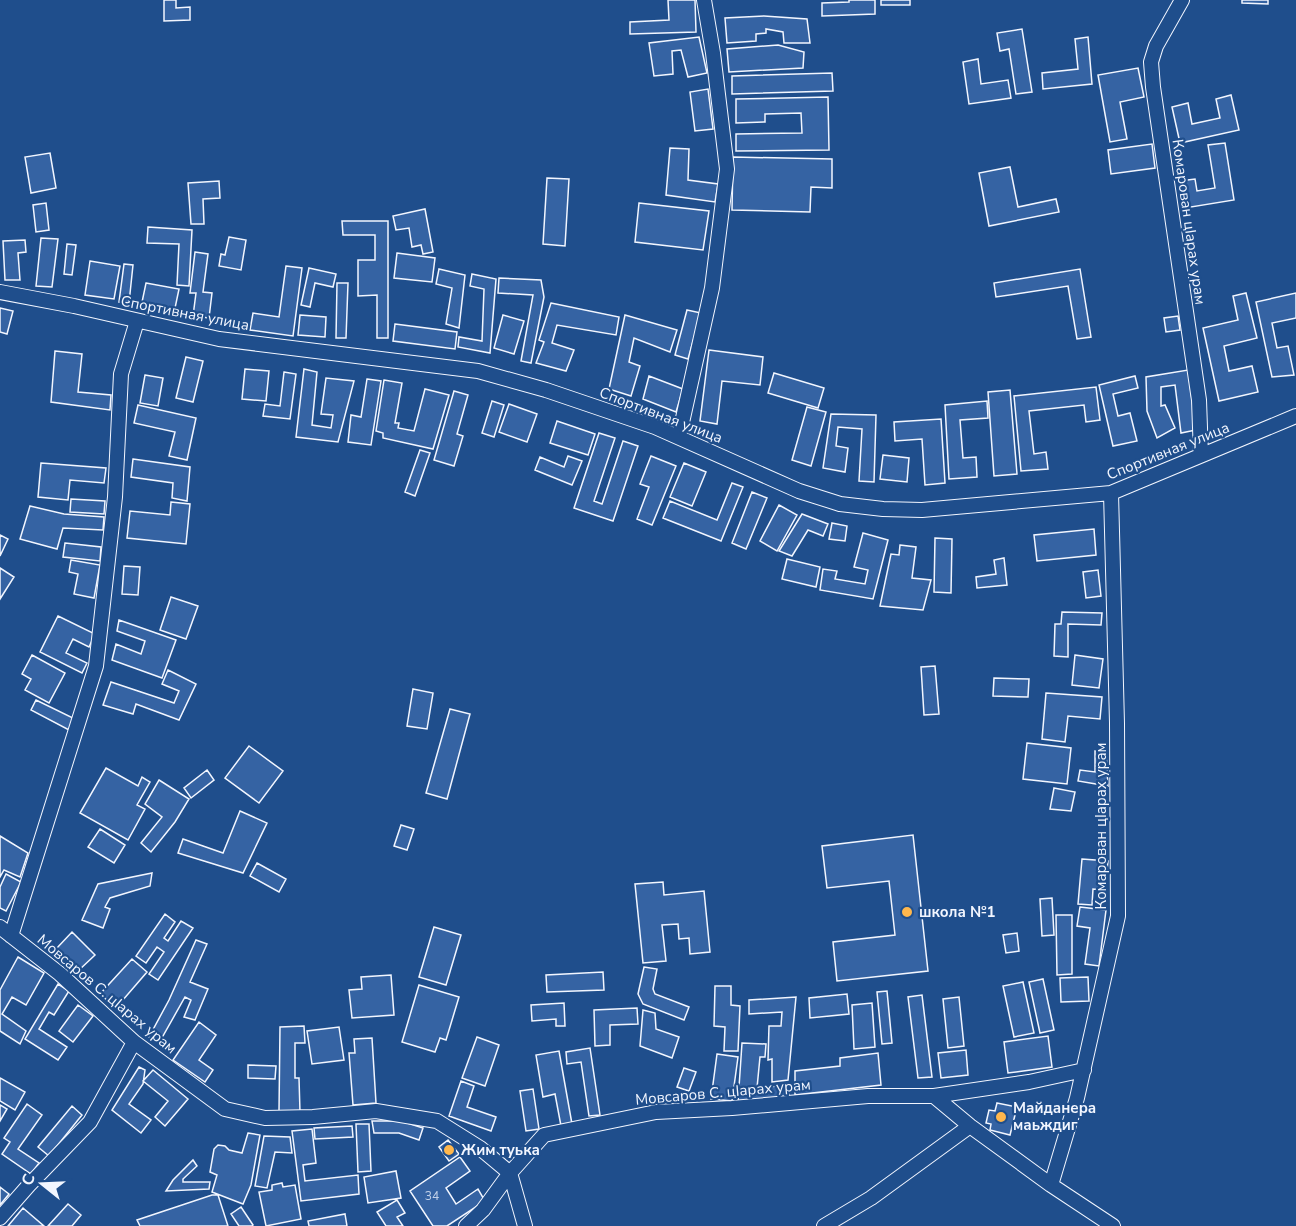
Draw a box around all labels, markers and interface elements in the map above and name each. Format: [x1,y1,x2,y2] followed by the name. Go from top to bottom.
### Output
[1167,138,1211,306] street label: Комарован цIарах урам
[119,291,251,335] street label: Спортивная улица
[596,382,726,448] street label: Спортивная улица
[1104,417,1232,485] street label: Спортивная улица
[1091,743,1111,909] street label: Комарован цIарах урам
[919,902,996,922] place label: школа №1
[900,905,914,919] marker: школа №1
[33,930,181,1058] street label: Мовсаров С. цIарах урам
[634,1074,812,1110] street label: Мовсаров С. цIарах урам
[1013,1098,1096,1135] place label: Майданера маьждиг
[994,1110,1008,1124] marker: Майданера маьждиг
[461,1140,540,1160] place label: Жим туька
[442,1143,456,1157] marker: Жим туька
[12,1154,72,1214] north arrow
[17,1171,41,1188] text: С
[425,1188,439,1204] house number: 34

